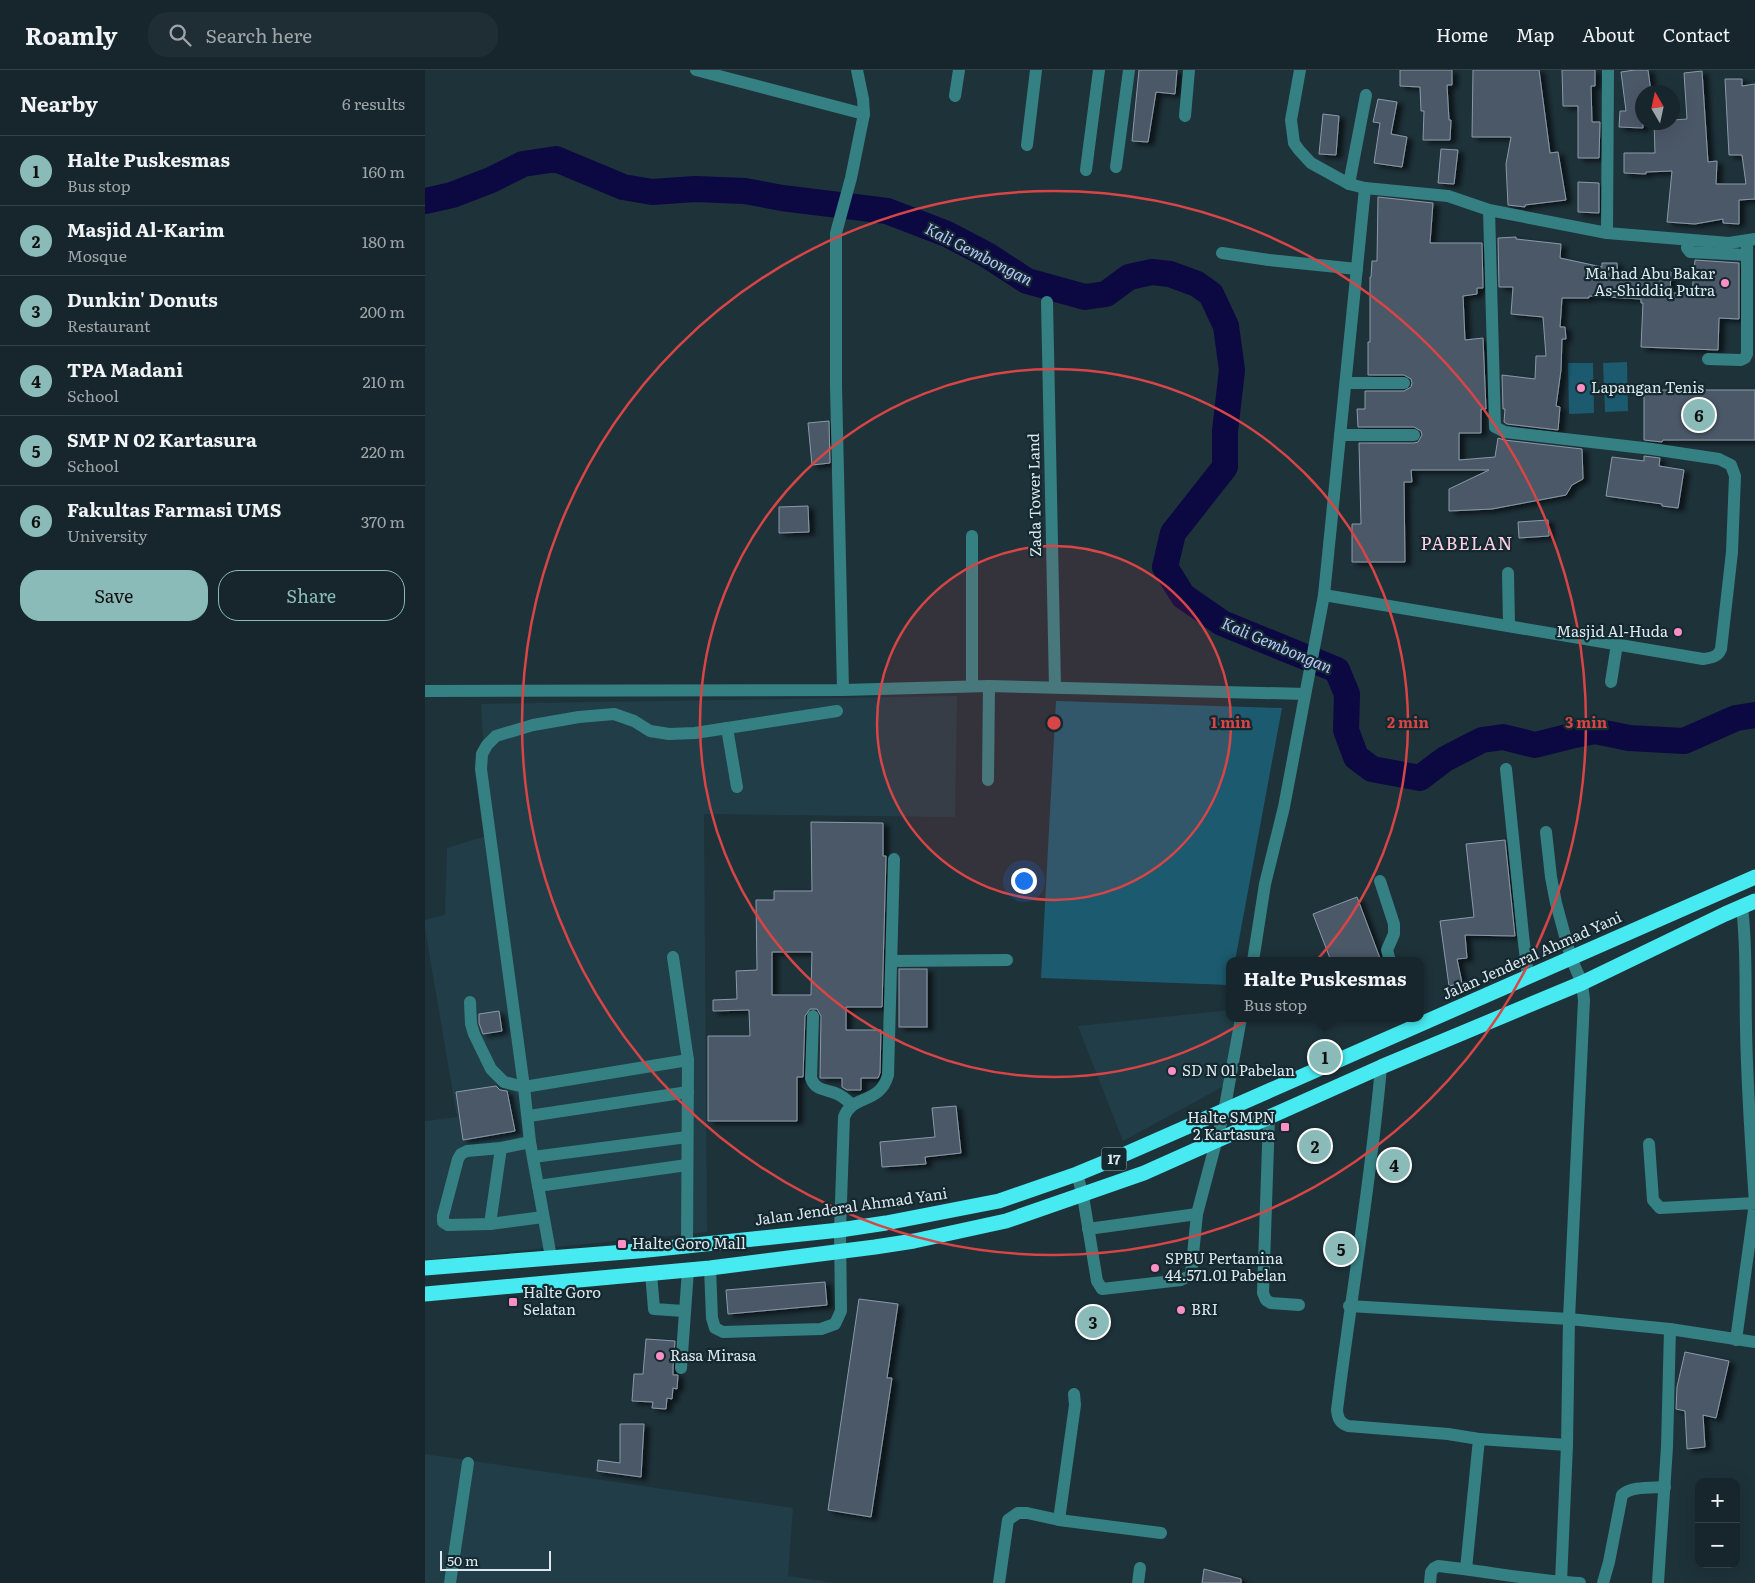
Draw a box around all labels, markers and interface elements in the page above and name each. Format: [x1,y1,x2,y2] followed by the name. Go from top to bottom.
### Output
[148,12,498,57] search box
[25,17,118,52] text: Roamly
[166,21,194,49] icon: search
[206,21,312,49] text: Search here
[1436,21,1488,48] text: Home
[1516,21,1554,48] text: Map
[1582,21,1635,48] text: About
[1663,21,1730,48] text: Contact
[1635,85,1680,130] north arrow
[20,87,98,118] text: Nearby
[342,91,405,115] text: 6 results
[67,145,230,173] text: Halte Puskesmas
[33,159,39,183] text: 1
[362,159,405,183] text: 160 m
[67,173,131,197] text: Bus stop
[67,215,225,243] text: Masjid Al-Karim
[921,216,1038,291] water label: Kali Gembongan
[32,229,40,253] text: 2
[362,229,405,253] text: 180 m
[67,243,127,267] text: Mosque
[1585,261,1716,301] place label: Ma'had Abu Bakar As-Shiddiq Putra
[1719,277,1731,289] marker: Ma'had Abu Bakar As-Shiddiq Putra
[67,285,218,313] text: Dunkin' Donuts
[32,299,40,323] text: 3
[360,299,405,323] text: 200 m
[67,313,151,337] text: Restaurant
[67,355,183,383] text: TPA Madani
[31,369,41,393] text: 4
[362,369,405,393] text: 210 m
[1591,375,1704,398] place label: Lapangan Tenis
[1575,382,1587,394] marker: Lapangan Tenis
[67,383,119,407] text: School
[1683,396,1715,434] pin: 6
[67,425,257,453] text: SMP N 02 Kartasura
[1021,433,1046,557] street label: Zada Tower Land
[32,439,40,463] text: 5
[361,439,405,463] text: 220 m
[67,453,119,477] text: School
[67,495,281,523] text: Fakultas Farmasi UMS
[31,509,41,533] text: 6
[361,509,405,533] text: 370 m
[67,523,148,547] text: University
[1420,529,1514,556] district label: PABELAN
[20,570,208,621] button: Save
[218,570,405,621] button: Share
[1218,610,1337,678] water label: Kali Gembongan
[1556,619,1669,642] place label: Masjid Al-Huda
[1672,626,1684,638] marker: Masjid Al-Huda
[1211,710,1252,733] text: 1 min
[1387,710,1430,733] text: 2 min
[1565,710,1608,733] text: 3 min
[1045,714,1063,732] centre of rings
[1011,868,1037,894] your location
[1438,905,1625,1005] street label: Jalan Jenderal Ahmad Yani
[1226,957,1424,1022] popup
[1244,964,1406,992] text: Halte Puskesmas
[1244,992,1307,1016] text: Bus stop
[1309,1038,1341,1076] pin: 1
[1182,1058,1295,1081] place label: SD N 01 Pabelan
[1166,1065,1178,1077] marker: SD N 01 Pabelan
[1187,1105,1276,1145] place label: Halte SMPN 2 Kartasura
[1279,1121,1291,1133] marker: Halte SMPN 2 Kartasura
[1299,1127,1331,1165] pin: 2
[1378,1146,1410,1184] pin: 4
[1101,1148,1127,1170] road number: 17
[753,1181,949,1230] street label: Jalan Jenderal Ahmad Yani
[1325,1230,1357,1268] pin: 5
[632,1231,746,1254] place label: Halte Goro Mall
[616,1238,628,1250] marker: Halte Goro Mall
[1165,1246,1287,1286] place label: SPBU Pertamina 44.571.01 Pabelan
[1149,1262,1161,1274] marker: SPBU Pertamina 44.571.01 Pabelan
[523,1280,601,1320] place label: Halte Goro Selatan
[507,1296,519,1308] marker: Halte Goro Selatan
[1191,1297,1218,1320] place label: BRI
[1077,1303,1109,1341] pin: 3
[1175,1304,1187,1316] marker: BRI
[670,1343,757,1366] place label: Rasa Mirasa
[654,1350,666,1362] marker: Rasa Mirasa
[1695,1478,1740,1568] map controls
[1695,1478,1740,1523] button: +
[1695,1523,1740,1568] button: −
[440,1548,551,1571] scale bar
[447,1550,479,1570] text: 50 m

